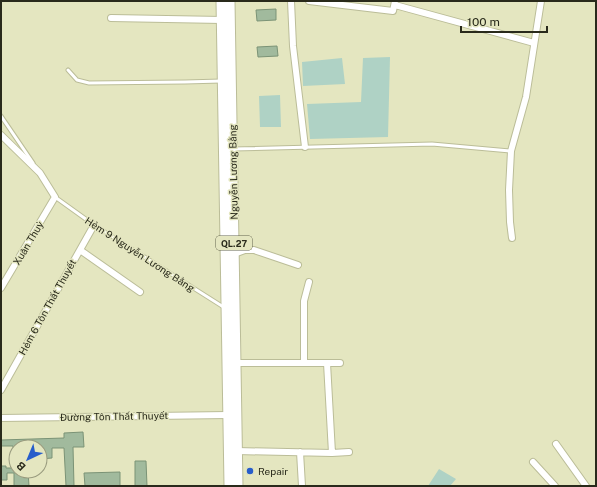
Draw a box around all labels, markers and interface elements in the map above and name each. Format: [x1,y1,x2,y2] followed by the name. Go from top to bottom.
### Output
[461,8,547,34] scale bar
[467,15,500,29] text: 100 m
[226,124,240,220] street label: Nguyễn Lương Bằng
[83,214,197,294] street label: Hẻm 9 Nguyễn Lương Bằng
[10,218,46,267] street label: Xuân Thuỷ
[216,236,252,250] road number: QL.27
[16,257,78,357] street label: Hẻm 6 Tôn Thất Thuyết
[60,409,168,423] street label: Đường Tôn Thất Thuyết
[8,439,48,479] north arrow
[14,459,28,473] text: B
[258,465,288,477] place label: Repair
[245,466,255,476] marker: Repair

